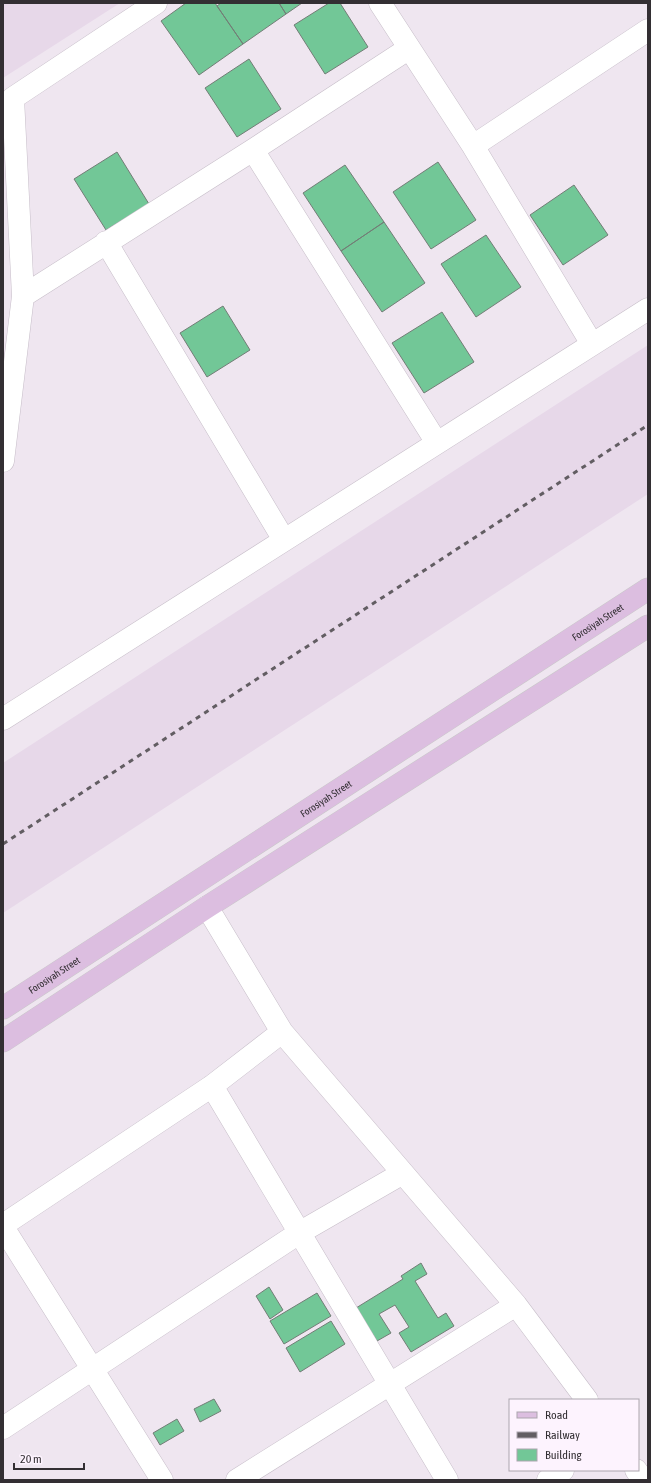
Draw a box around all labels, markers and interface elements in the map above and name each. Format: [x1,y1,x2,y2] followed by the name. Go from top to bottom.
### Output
[570,601,626,643] street label: Forosiyah Street
[298,778,354,819] street label: Forosiyah Street
[27,954,82,996] street label: Forosiyah Street
[509,1399,639,1471] legend
[545,1408,568,1422] text: Road
[545,1428,580,1442] text: Railway
[14,1445,84,1471] scale bar
[545,1448,583,1462] text: Building
[20,1452,42,1466] text: 20 m

